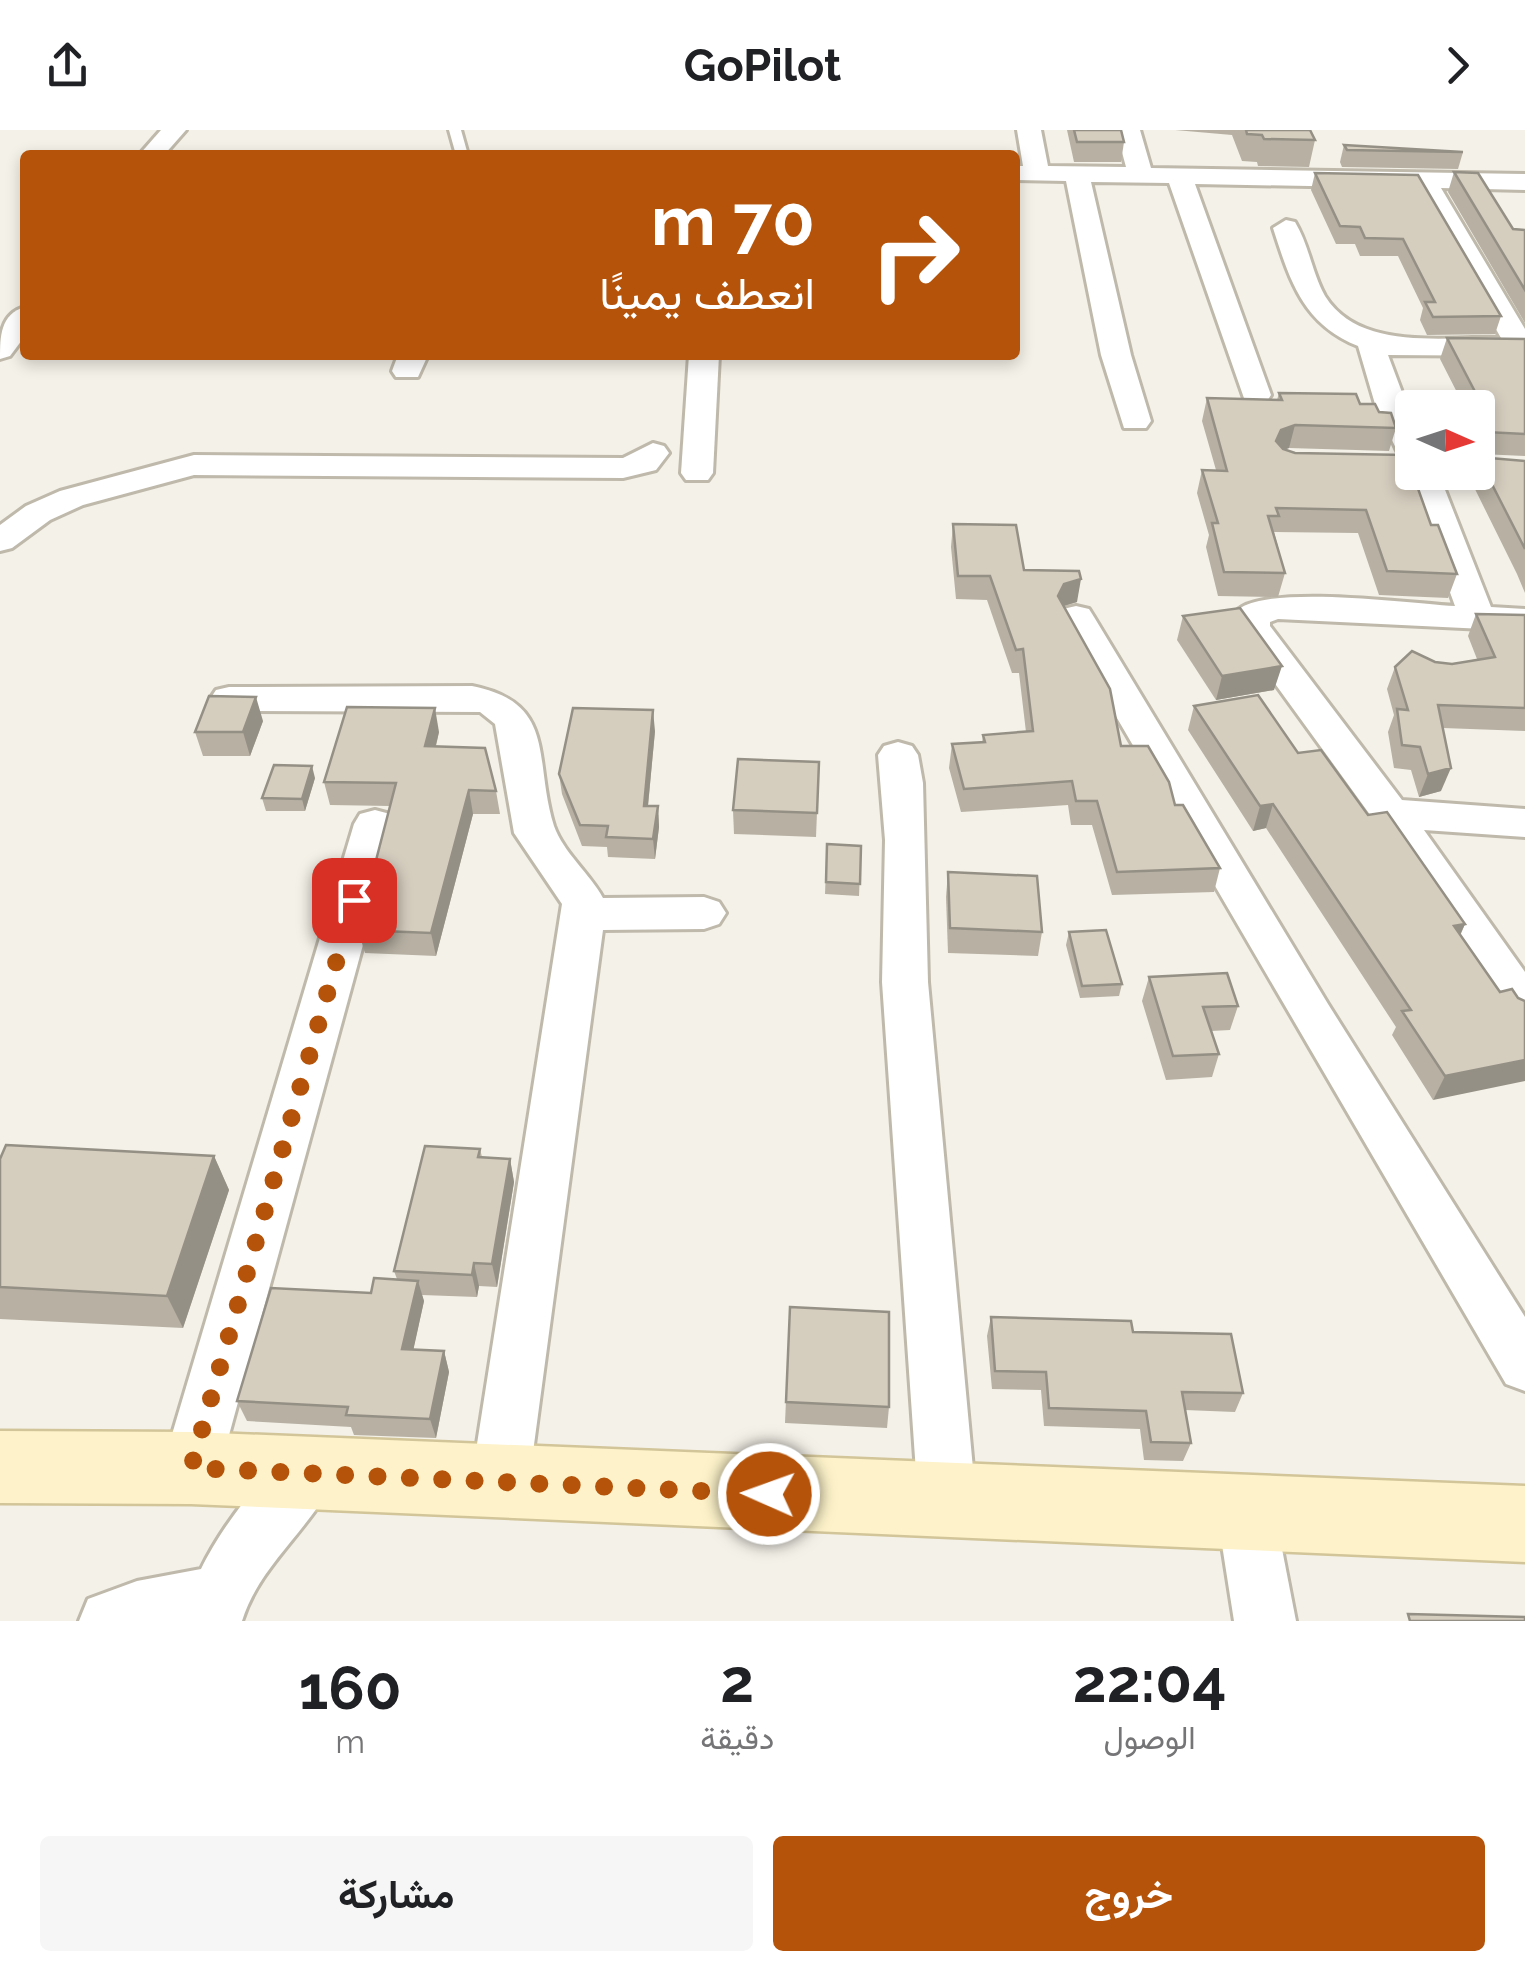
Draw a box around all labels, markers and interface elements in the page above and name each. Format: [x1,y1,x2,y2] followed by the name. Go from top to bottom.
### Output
[40,38,95,93] icon: share
[1430,38,1485,93] icon: forward
[684,39,841,92] text: GoPilot
[651,179,815,261] text: 70 m
[850,190,980,320] icon: right
[599,267,815,320] text: انعطف يمينًا
[1395,390,1495,490] north arrow
[1395,390,1495,490] map controls
[312,858,397,943] pin
[327,873,382,928] icon: arrive
[717,1442,821,1546] position arrow
[720,1646,754,1716] text: 2
[1073,1646,1226,1716] text: 22:04
[299,1653,402,1723] text: 160
[700,1719,774,1756] text: دقيقة
[1103,1719,1196,1756] text: الوصول
[335,1723,365,1760] text: m
[40,1836,753,1951] button: مشاركة
[773,1836,1485,1951] button: خروج

